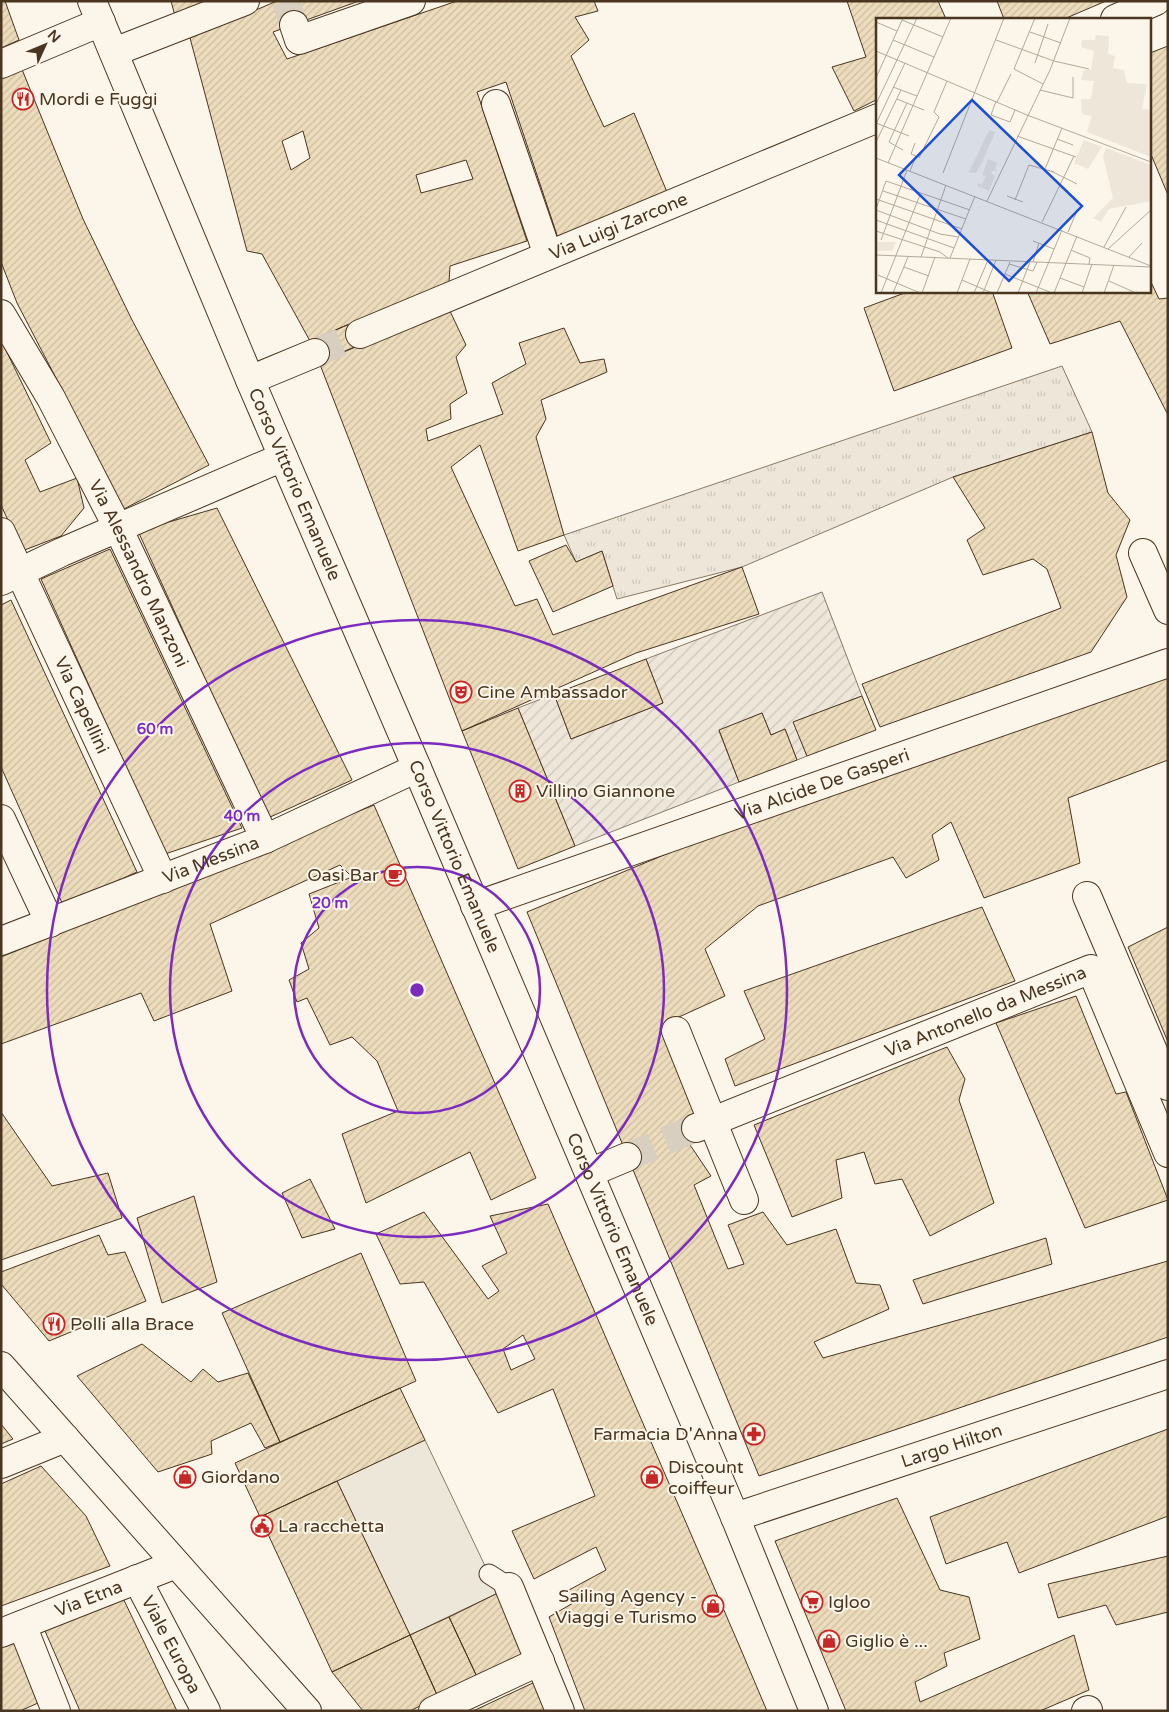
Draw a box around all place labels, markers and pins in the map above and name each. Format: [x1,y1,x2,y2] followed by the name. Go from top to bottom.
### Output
[11,87,35,111] restaurant icon: Mordi e Fuggi
[39,88,158,110] place label: Mordi e Fuggi
[449,680,473,704] theatre icon: Cine Ambassador
[477,681,628,703] place label: Cine Ambassador
[508,779,532,803] building icon: Villino Giannone
[536,780,675,802] place label: Villino Giannone
[383,863,407,887] cafe icon: Oasi Bar
[307,864,379,886] place label: Oasi Bar
[408,981,426,999] centre of rings
[42,1312,66,1336] restaurant icon: Polli alla Brace
[70,1313,194,1335] place label: Polli alla Brace
[742,1422,766,1446] pharmacy icon: Farmacia D'Anna
[593,1423,738,1445] place label: Farmacia D'Anna
[668,1456,744,1499] place label: Discount coiffeur
[173,1465,197,1489] shop icon: Giordano
[640,1465,664,1489] shop icon: Discount coiffeur
[201,1466,280,1488] place label: Giordano
[250,1514,274,1538] public building icon: La racchetta
[278,1515,384,1537] place label: La racchetta
[555,1585,697,1628] place label: Sailing Agency - Viaggi e Turismo
[800,1590,824,1614] supermarket icon: Igloo
[828,1591,871,1613] place label: Igloo
[701,1594,725,1618] shop icon: Sailing Agency - Viaggi e Turismo
[817,1629,841,1653] shop icon: Giglio è ...
[845,1630,928,1652] place label: Giglio è ...

